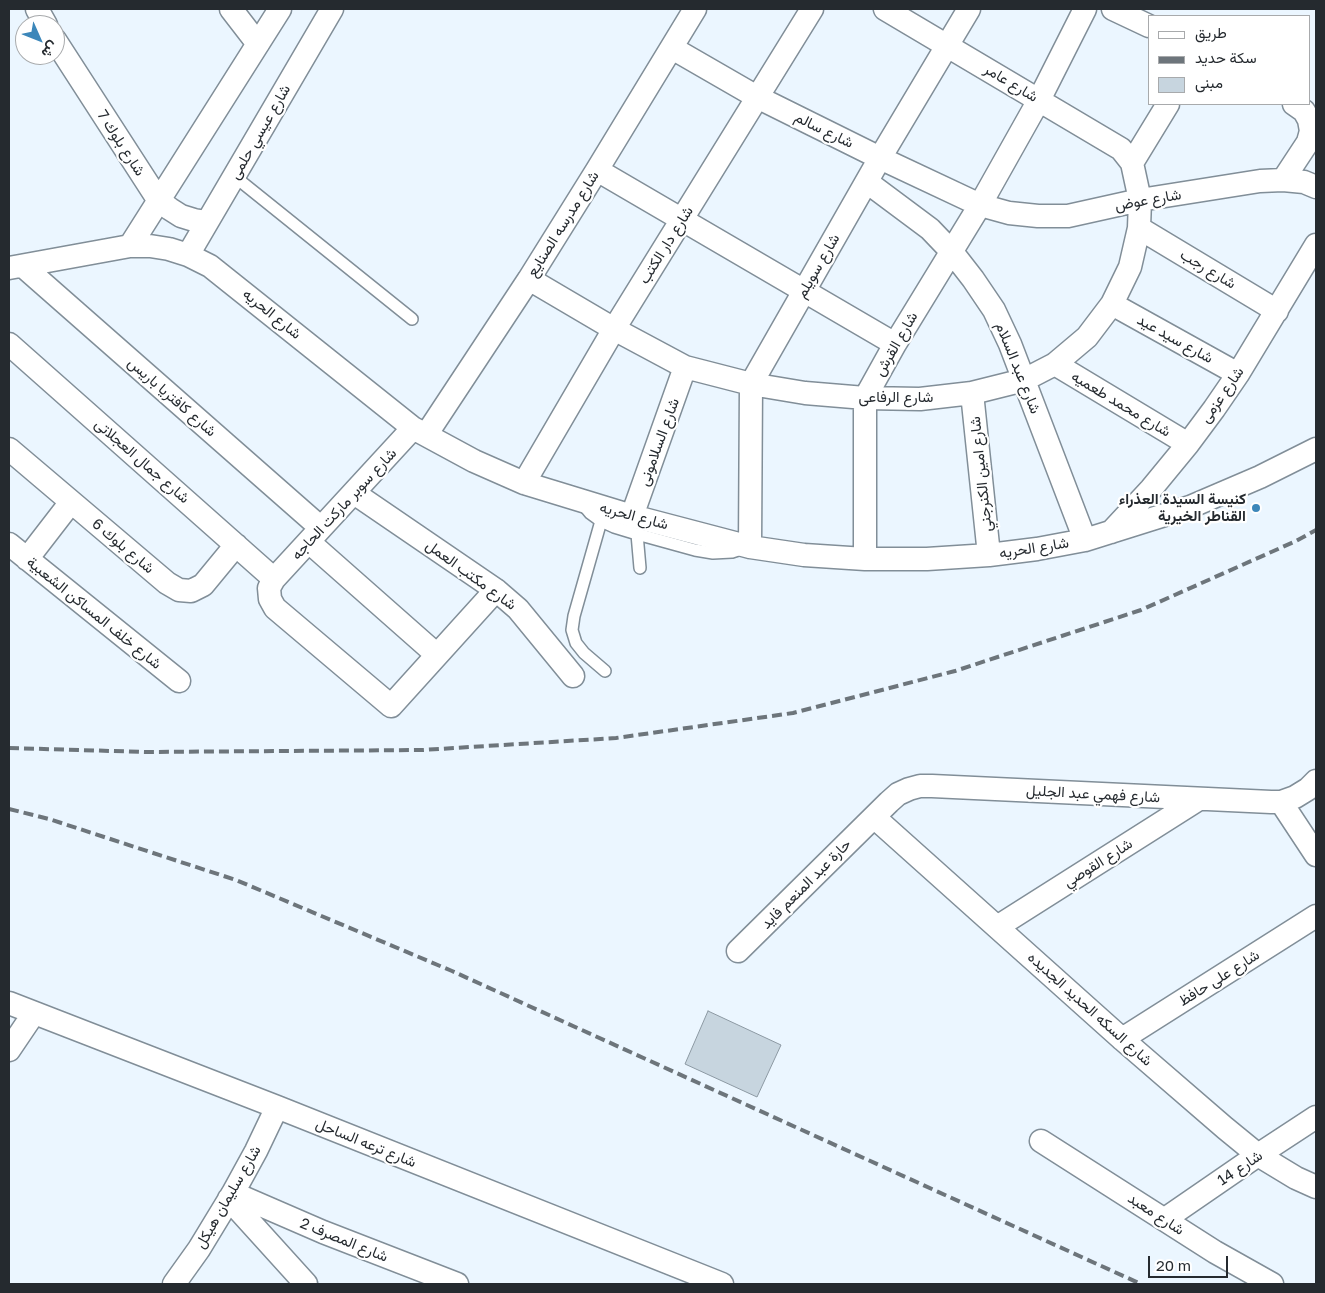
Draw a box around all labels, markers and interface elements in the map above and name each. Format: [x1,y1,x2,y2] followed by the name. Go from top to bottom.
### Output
[15,15,65,65] north arrow
[1148,15,1310,105] legend
[1195,23,1227,41] text: طريق
[38,38,62,62] text: ش
[1195,48,1257,66] text: سكة حديد
[981,60,1041,106] street label: شارع عامر
[1195,73,1223,91] text: مبنى
[226,81,294,183] street label: شارع عيسي حلمى
[93,107,149,179] street label: شارع بلوك 7
[792,108,856,152] street label: شارع سالم
[523,168,603,280] street label: شارع مدرسه الصنايع
[1113,185,1183,215] street label: شارع عوض
[635,203,697,287] street label: شارع دار الكتب
[792,231,844,301] street label: شارع سويلم
[1177,245,1239,293] street label: شارع رجب
[239,285,305,343] street label: شارع الحريه
[870,309,922,379] street label: شارع القرش
[1134,311,1216,367] street label: شارع سيد عيد
[991,320,1045,416] street label: شارع عبد السلام
[124,354,220,440] street label: شارع كافتريا باريس
[1196,363,1248,427] street label: شارع عزمى
[1068,367,1174,441] street label: شارع محمد طعميه
[859,388,933,406] street label: شارع الرفاعى
[635,396,683,488] street label: شارع السلامونى
[91,415,193,507] street label: شارع جمال العجلاتى
[966,415,996,533] street label: شارع امين الكنرجني
[288,444,400,564] street label: شارع سوبر ماركت الحاجه
[1119,490,1246,525] place label: كنيسة السيدة العذراء القناطر الخيرية
[598,498,670,534] street label: شارع الحريه
[1250,502,1262,514] marker: كنيسة السيدة العذراء القناطر الخيرية
[88,515,158,577] street label: شارع بلوك 6
[998,534,1070,562] street label: شارع الحريه
[422,536,520,614] street label: شارع مكتب العمل
[23,553,165,673] street label: شارع خلف المساكن الشعبية
[1026,782,1160,806] street label: شارع فهمي عبد الجليل
[757,835,855,933] street label: حارة عبد المنعم فايد
[1060,835,1136,891] street label: شارع القوصي
[1175,946,1263,1010] street label: شارع على حافظ
[1024,948,1156,1070] street label: شارع السكه الحديد الجديده
[313,1115,419,1171] street label: شارع ترعه الساحل
[191,1142,265,1252] street label: شارع سليمان هيكل
[1214,1146,1266,1190] street label: شارع 14
[1124,1189,1188,1239] street label: شارع معبد
[297,1214,391,1266] street label: شارع المصرف 2
[1150,1246,1230,1278] scale bar
[1156,1256,1191,1274] text: 20 m

